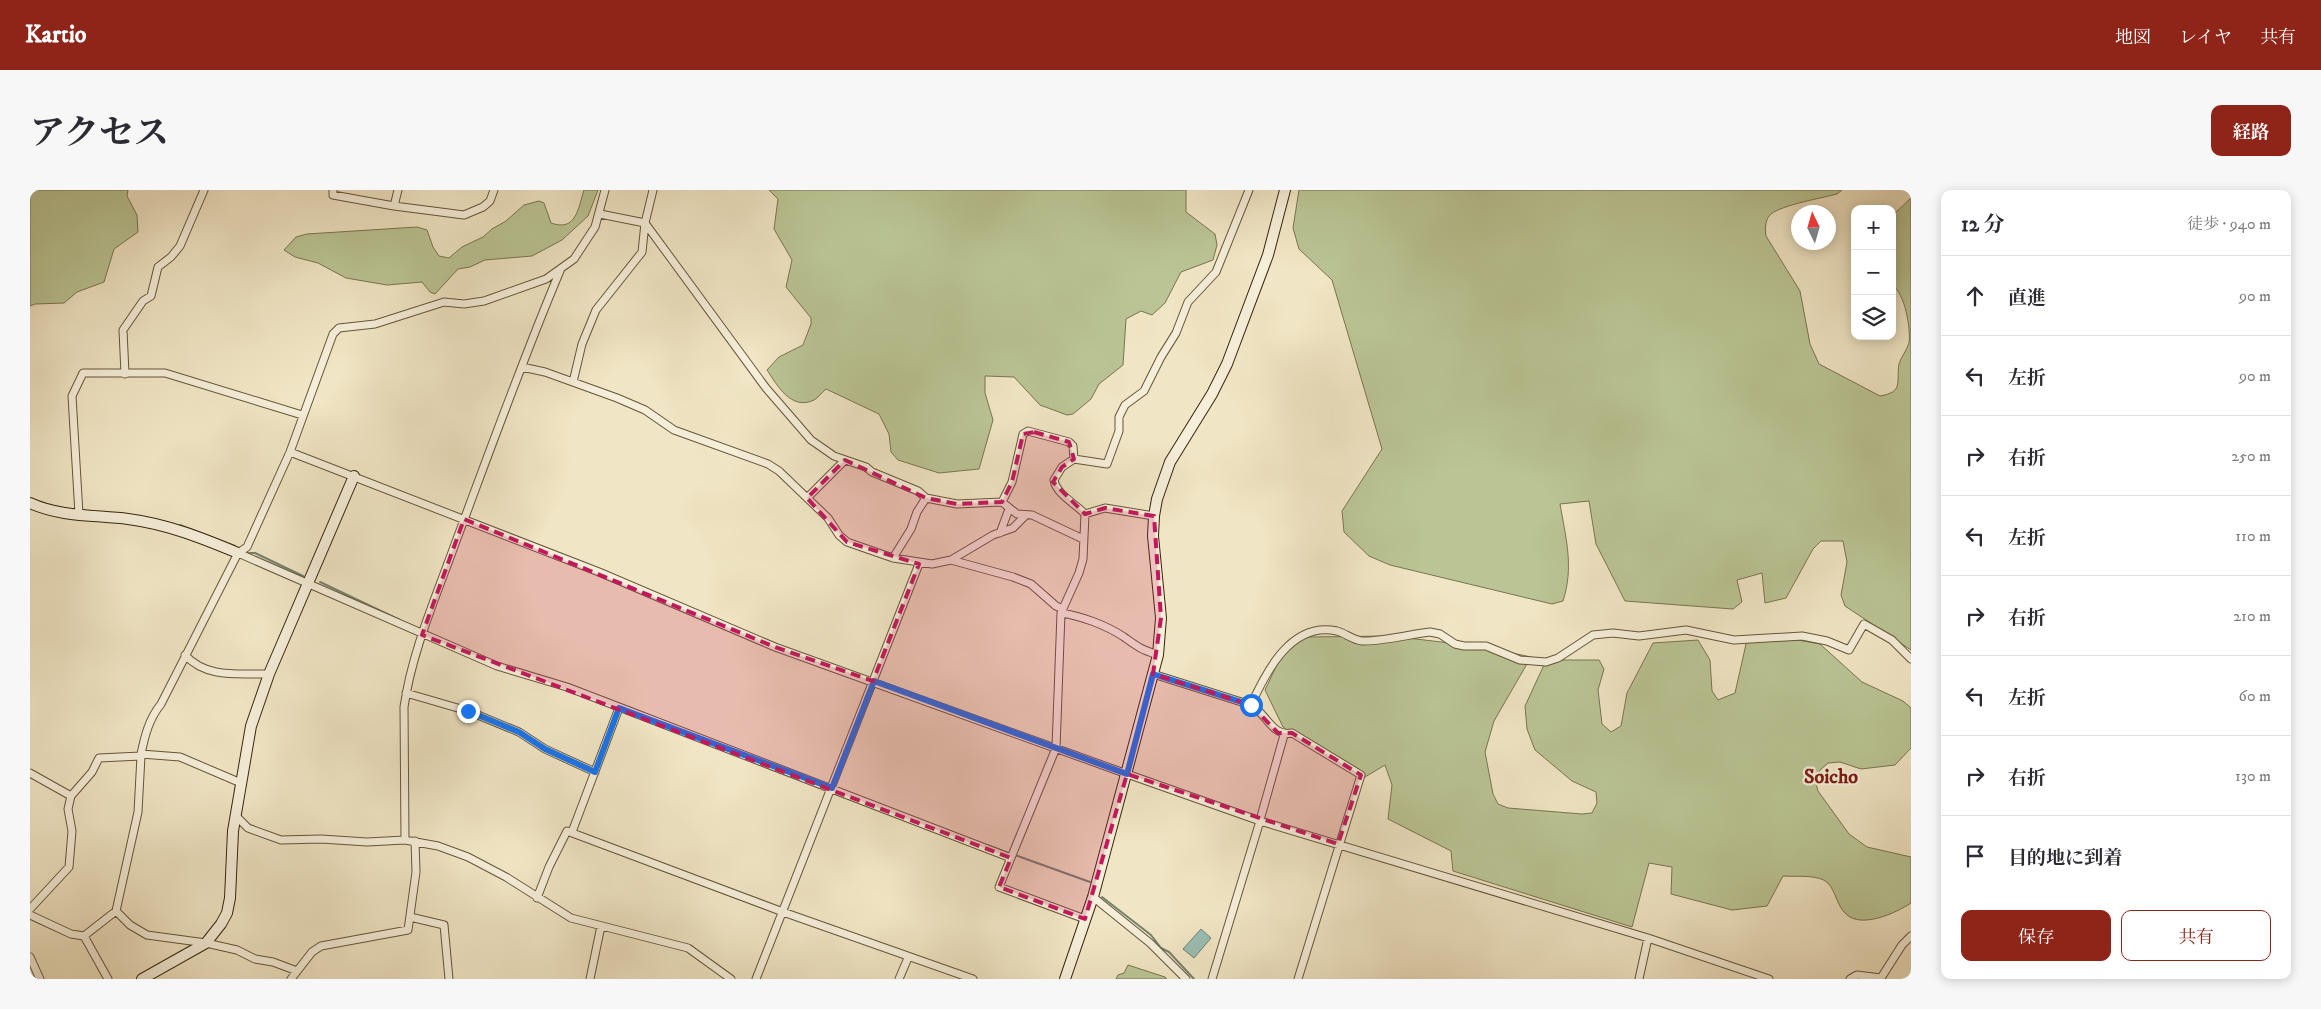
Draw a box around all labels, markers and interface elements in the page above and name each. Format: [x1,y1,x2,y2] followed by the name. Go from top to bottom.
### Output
[25,20,87,50] text: Kartio
[2115,27,2151,49] text: 地図
[2179,27,2232,49] text: レイヤ
[2260,27,2296,49] text: 共有
[2211,105,2291,156] button: 経路
[30,112,169,156] text: アクセス
[1791,205,1836,250] north arrow
[1851,205,1896,340] map controls
[1851,205,1896,250] button: +
[1961,212,2005,238] text: 12 分
[2187,214,2271,234] text: 徒歩 · 940 m
[1851,250,1896,295] button: −
[1961,282,1989,310] icon: ahead
[2239,286,2271,306] text: 90 m
[2008,287,2046,310] text: 直進
[1851,295,1896,340] button: layers
[1961,362,1989,390] icon: left
[2239,366,2271,386] text: 90 m
[2008,367,2046,390] text: 左折
[1961,442,1989,470] icon: right
[2231,446,2271,466] text: 250 m
[2008,447,2046,470] text: 右折
[1961,522,1989,550] icon: left
[2235,526,2271,546] text: 110 m
[2008,527,2046,550] text: 左折
[1961,602,1989,630] icon: right
[2233,606,2271,626] text: 210 m
[2008,607,2046,630] text: 右折
[1961,682,1989,710] icon: left
[2239,686,2271,706] text: 60 m
[2008,687,2046,710] text: 左折
[1240,694,1263,717] route start
[457,700,480,723] route end
[1961,762,1989,790] icon: right
[1804,765,1858,790] district label: Soicho
[2235,766,2271,786] text: 130 m
[2008,767,2046,790] text: 右折
[1961,842,1989,870] icon: arrive
[2008,847,2122,870] text: 目的地に到着
[1961,910,2111,961] button: 保存
[2121,910,2271,961] button: 共有

